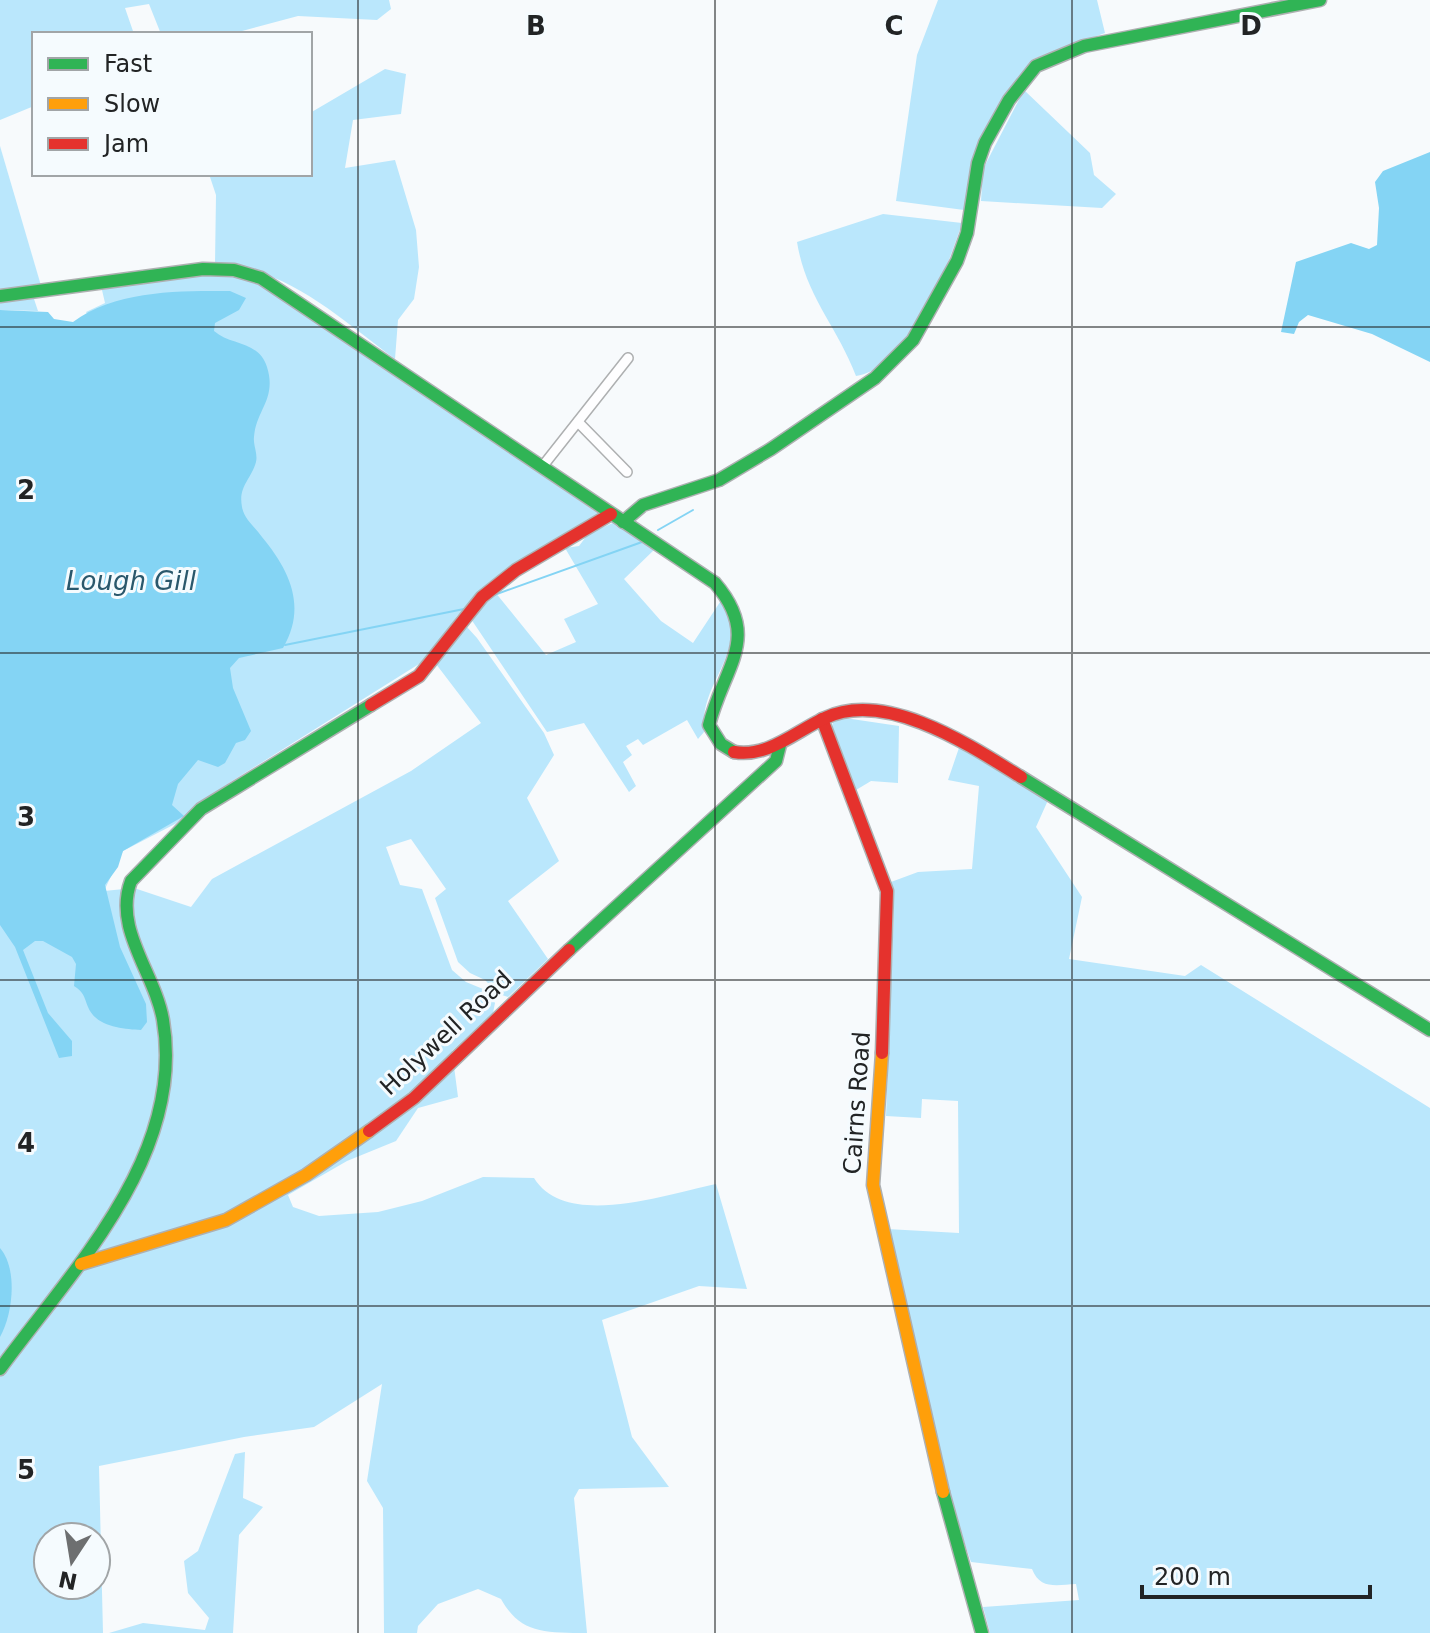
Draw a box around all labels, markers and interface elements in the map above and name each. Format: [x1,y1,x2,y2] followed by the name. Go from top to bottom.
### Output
[526,11,546,41] text: B
[884,11,904,41] text: C
[1240,11,1262,41] text: D
[32,32,312,176] legend
[104,50,152,78] text: Fast
[104,90,160,118] text: Slow
[102,130,149,158] text: Jam
[17,475,35,505] text: 2
[66,566,197,596] water label: Lough Gill
[17,802,35,832] text: 3
[375,965,517,1101] street label: Holywell Road
[838,1031,876,1175] street label: Cairns Road
[17,1128,35,1158] text: 4
[17,1455,35,1485] text: 5
[32,1521,112,1601] north arrow
[1142,1549,1370,1599] scale bar
[1154,1563,1231,1591] text: 200 m
[56,1566,80,1594] text: N

